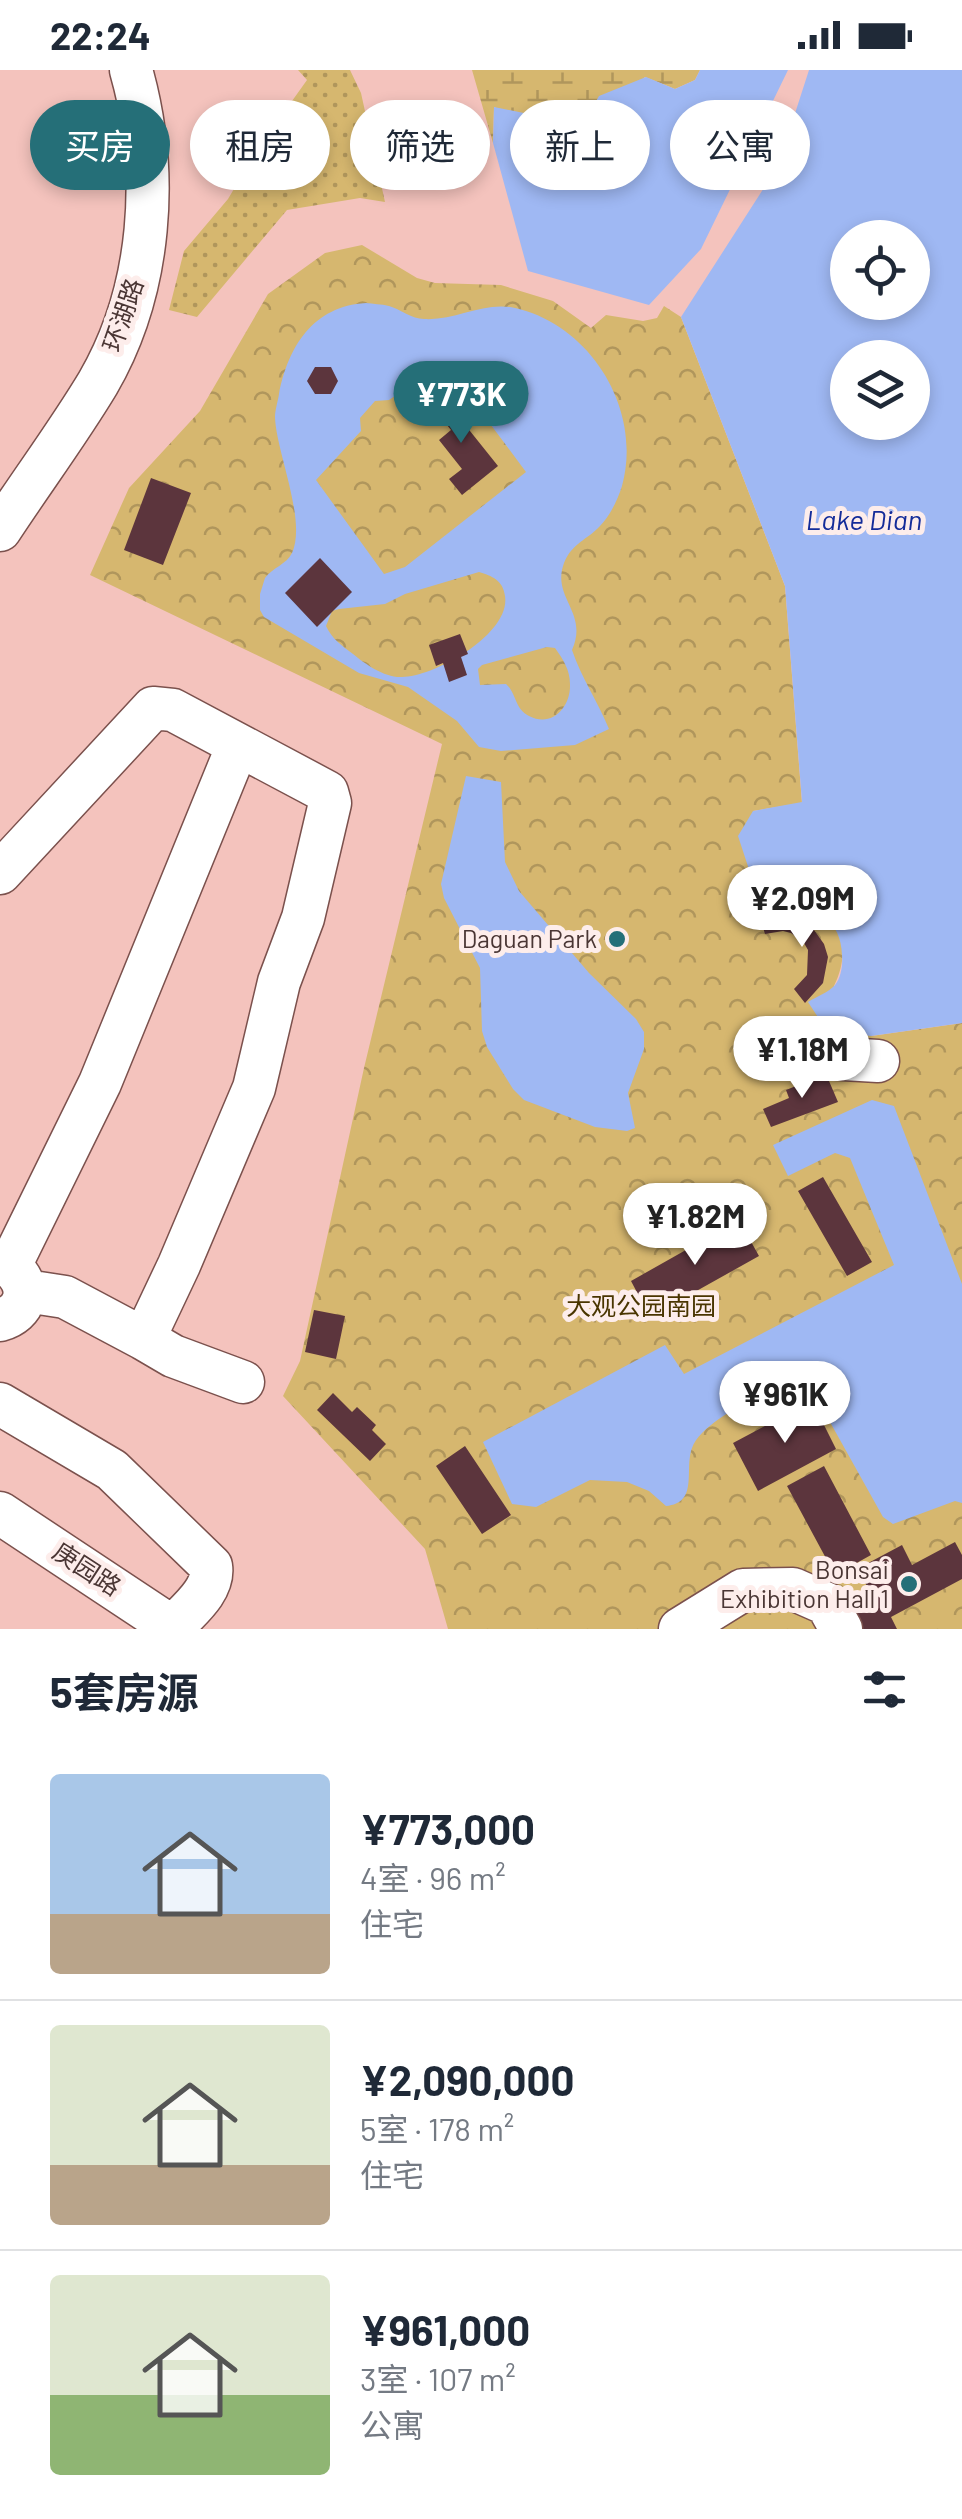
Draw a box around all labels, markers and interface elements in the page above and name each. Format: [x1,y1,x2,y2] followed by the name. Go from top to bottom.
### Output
[50,12,151,58] text: 22:24
[30,100,170,190] chip: 买房
[190,100,330,190] chip: 租房
[350,100,490,190] chip: 筛选
[510,100,650,190] chip: 新上
[670,100,810,190] chip: 公寓
[830,220,930,440] map controls
[830,220,930,320] button: locate
[96,274,148,355] street label: 环湖路
[830,340,930,440] button: layers
[391,361,531,446] pin: ¥773K
[415,374,507,412] text: ¥773K
[806,502,922,536] water label: Lake Dian
[721,865,883,950] pin: ¥2.09M
[749,878,855,916] text: ¥2.09M
[462,923,597,953] place label: Daguan Park
[606,928,628,950] marker: Daguan Park
[721,1016,883,1101] pin: ¥1.18M
[755,1029,849,1067] text: ¥1.18M
[614,1183,776,1268] pin: ¥1.82M
[645,1196,745,1234] text: ¥1.82M
[566,1290,716,1320] park label: 大观公园南园
[715,1361,855,1446] pin: ¥961K
[741,1374,829,1412] text: ¥961K
[48,1535,127,1601] street label: 庚园路
[720,1554,889,1613] place label: Bonsai Exhibition Hall 1
[898,1573,920,1595] marker: Bonsai Exhibition Hall 1
[857,1662,912,1717] icon: filters
[50,1666,199,1716] text: 5套房源
[360,1803,535,1853] text: ¥773,000
[130,1814,250,1934] icon: home
[360,1858,506,1896] text: 4室 · 96 m²
[360,1904,424,1942] text: 住宅
[360,2054,574,2104] text: ¥2,090,000
[130,2065,250,2185] icon: home
[360,2109,514,2147] text: 5室 · 178 m²
[360,2155,424,2193] text: 住宅
[360,2304,530,2354] text: ¥961,000
[130,2315,250,2435] icon: home
[360,2359,516,2397] text: 3室 · 107 m²
[360,2405,424,2443] text: 公寓

